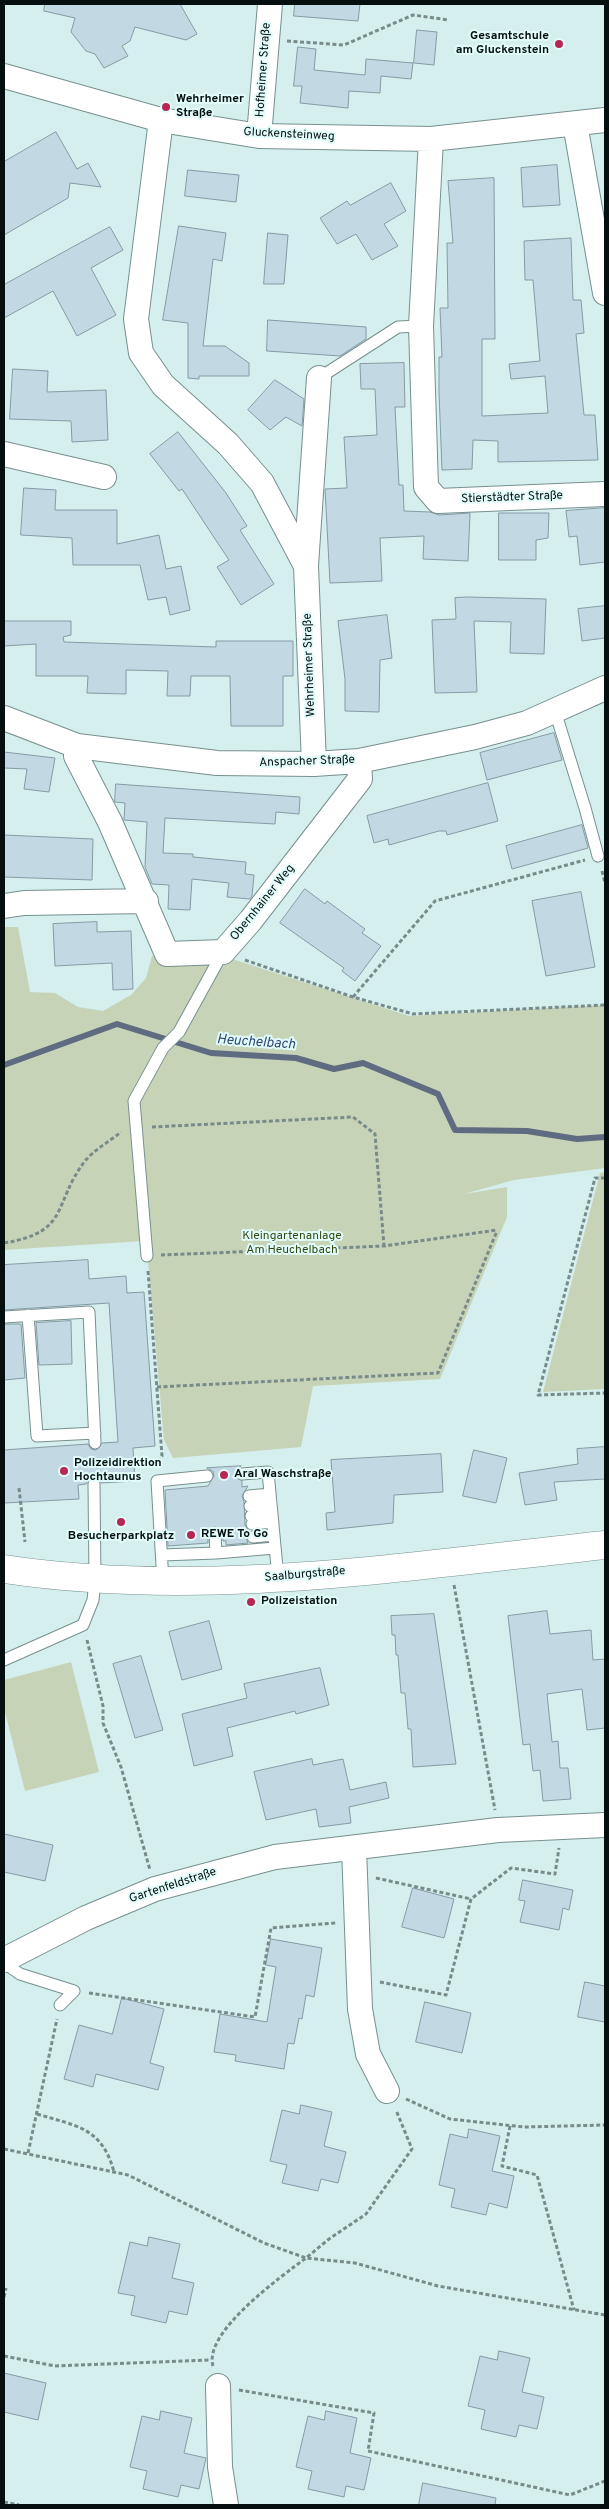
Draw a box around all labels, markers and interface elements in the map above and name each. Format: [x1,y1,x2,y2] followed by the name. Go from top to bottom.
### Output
[254,22,274,118] street label: Hofheimer Straße
[456,30,549,58] place label: Gesamtschule am Gluckenstein
[553,38,565,50] marker: Gesamtschule am Gluckenstein
[176,93,244,121] place label: Wehrheimer Straße
[160,101,172,113] marker: Wehrheimer Straße
[243,125,335,145] street label: Gluckensteinweg
[461,489,563,507] street label: Stierstädter Straße
[301,613,319,717] street label: Wehrheimer Straße
[259,753,355,771] street label: Anspacher Straße
[228,862,298,944] street label: Obernhainer Weg
[216,1032,296,1054] water label: Heuchelbach
[242,1230,342,1258] park label: Kleingartenanlage Am Heuchelbach
[74,1457,162,1485] place label: Polizeidirektion Hochtaunus
[58,1465,70,1477] marker: Polizeidirektion Hochtaunus
[234,1468,331,1482] place label: Aral Waschstraße
[218,1469,230,1481] marker: Aral Waschstraße
[115,1516,127,1528] marker: Besucherparkplatz
[201,1528,268,1542] place label: REWE To Go
[185,1529,197,1541] marker: REWE To Go
[68,1530,174,1544] place label: Besucherparkplatz
[264,1564,346,1586] street label: Saalburgstraße
[261,1595,337,1609] place label: Polizeistation
[245,1596,257,1608] marker: Polizeistation
[128,1865,218,1907] street label: Gartenfeldstraße

